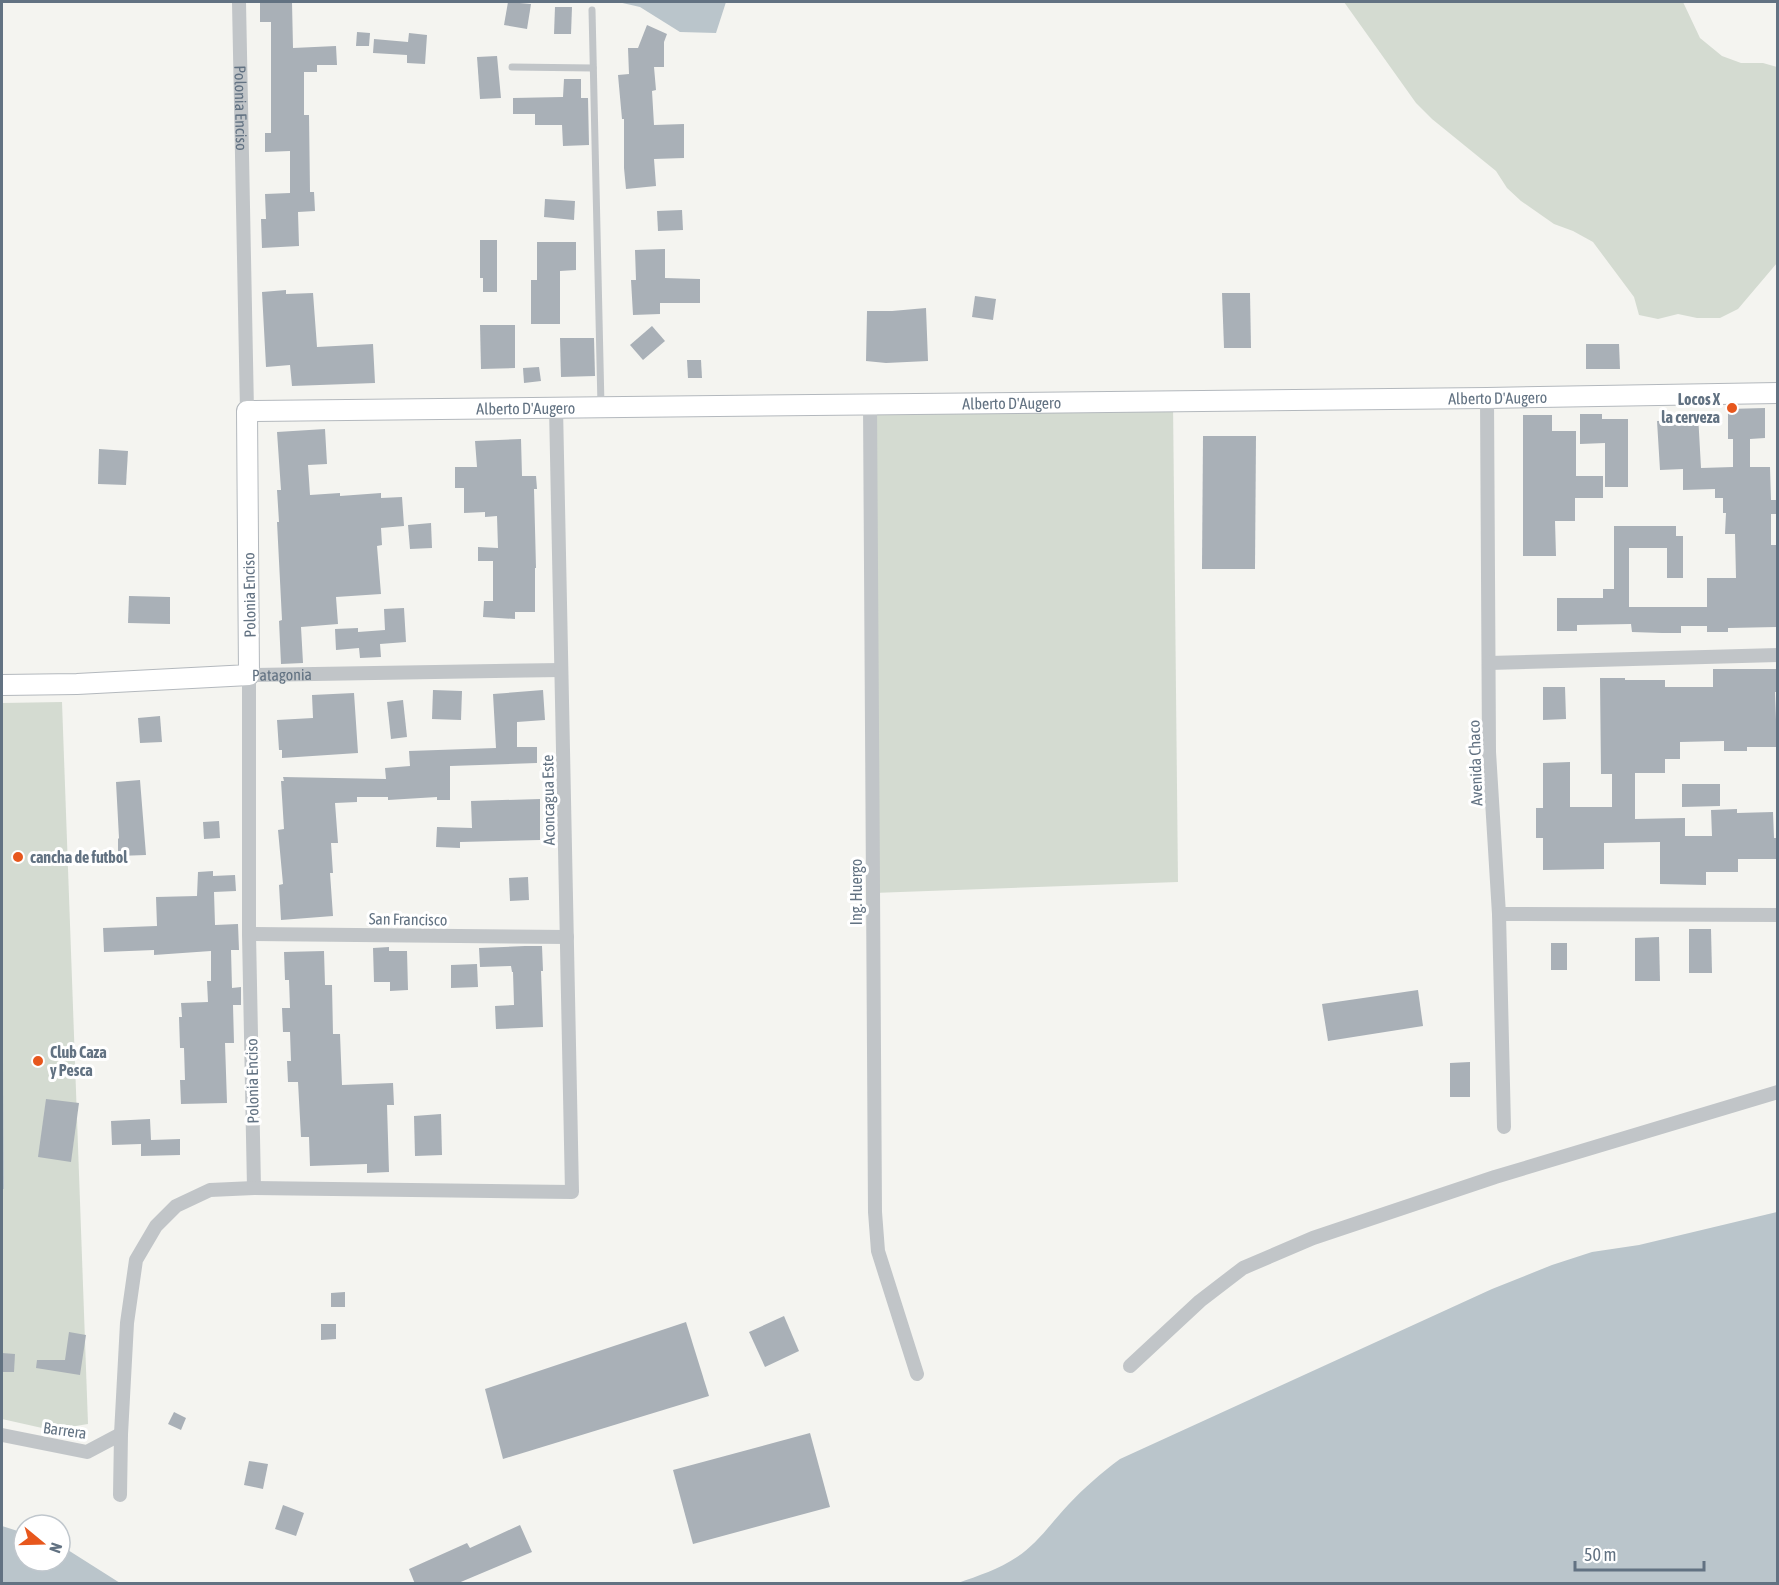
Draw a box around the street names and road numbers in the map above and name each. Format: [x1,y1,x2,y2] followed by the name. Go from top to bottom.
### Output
[231,65,251,151] street label: Polonia Enciso
[1448,388,1547,407] street label: Alberto D'Augero
[962,393,1061,413] street label: Alberto D'Augero
[476,399,575,418] street label: Alberto D'Augero
[239,552,259,638] street label: Polonia Enciso
[252,665,312,685] street label: Patagonia
[1465,720,1485,806] street label: Avenida Chaco
[538,754,559,846] street label: Aconcagua Este
[847,859,866,925] street label: Ing. Huergo
[369,909,447,929] street label: San Francisco
[242,1038,262,1124] street label: Polonia Enciso
[42,1418,88,1442] street label: Barrera

